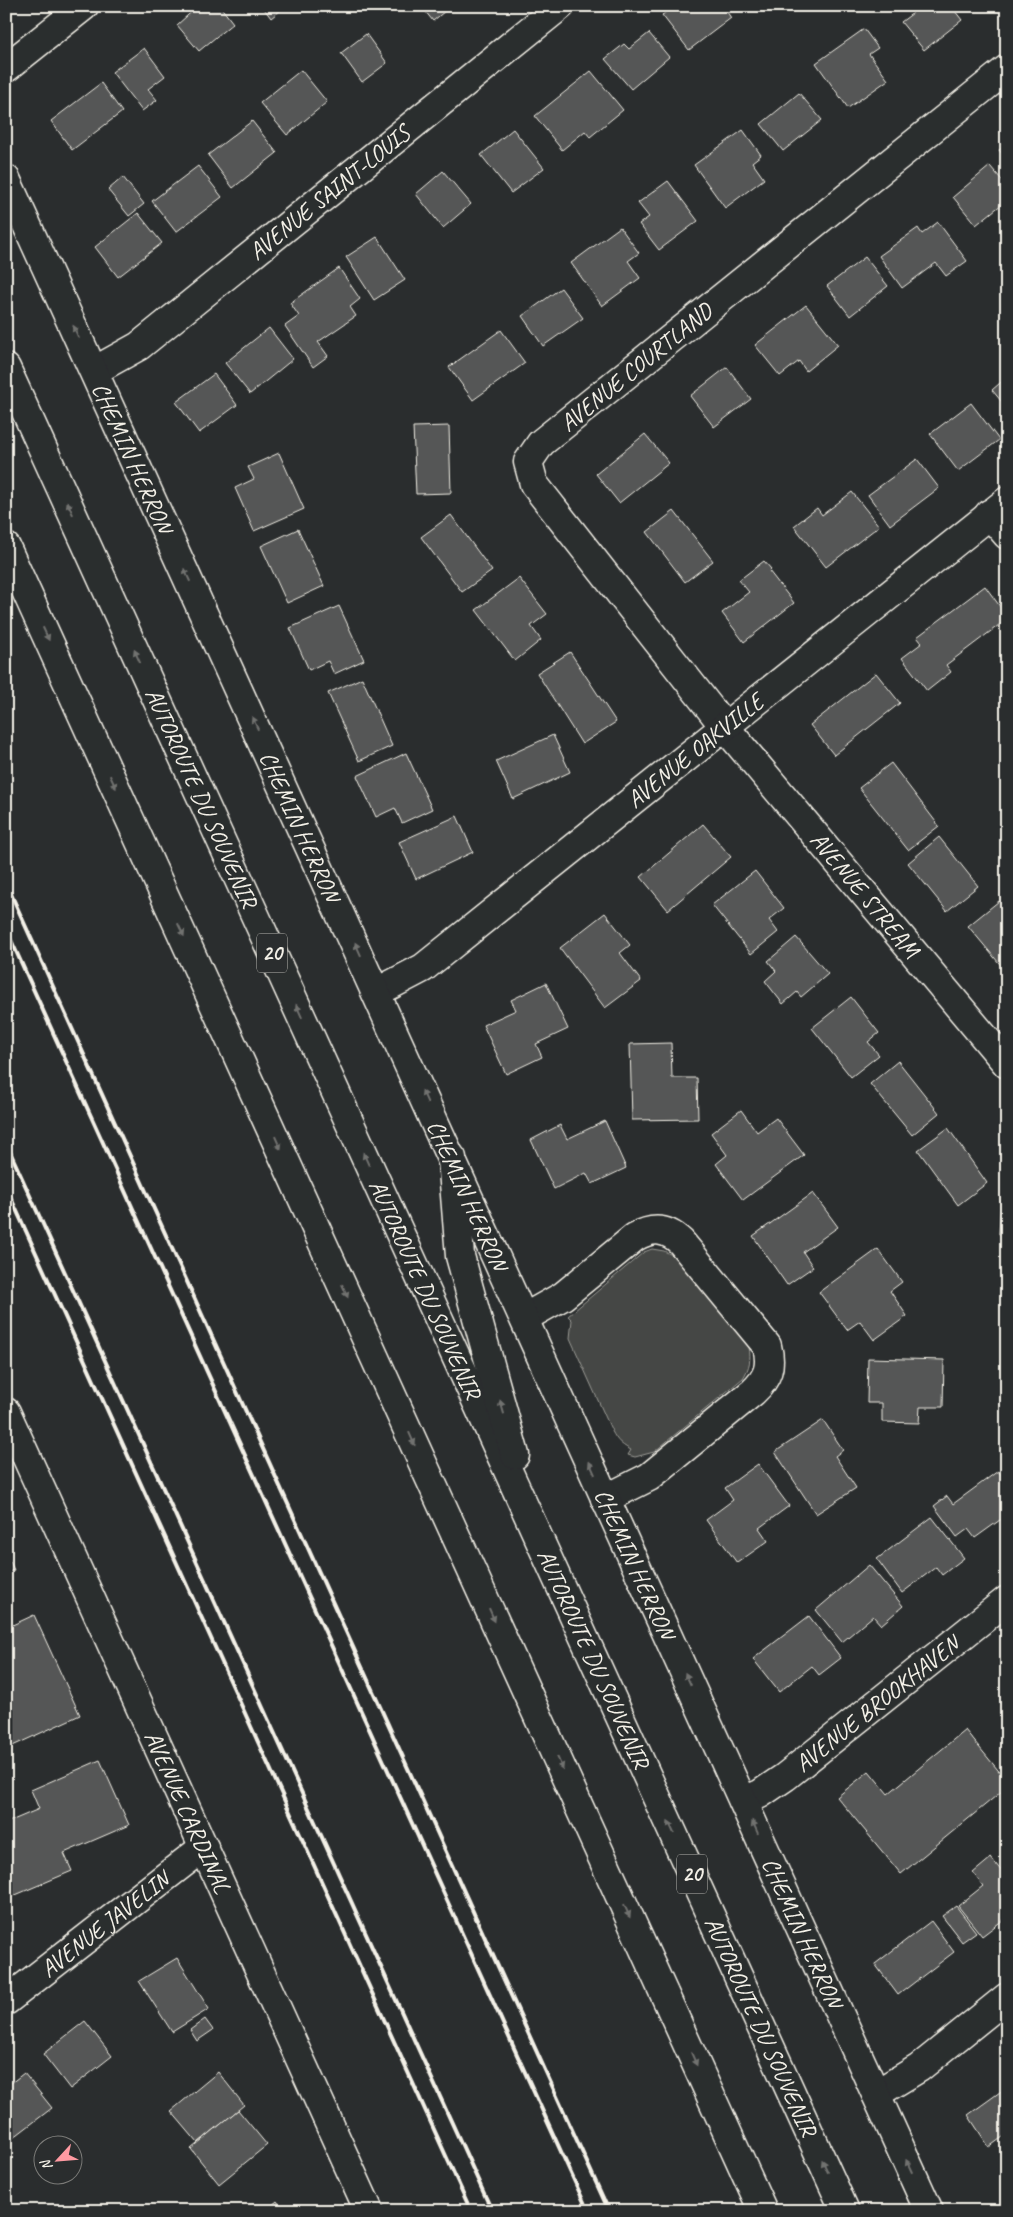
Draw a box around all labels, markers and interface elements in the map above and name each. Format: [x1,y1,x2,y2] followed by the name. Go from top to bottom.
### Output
[242,116,419,267] street label: AVENUE SAINT-LOUIS
[553,295,720,438] street label: AVENUE COURTLAND
[71,325,79,339] one-way arrow
[85,378,181,541] street label: CHEMIN HERRON
[66,501,74,515] one-way arrow
[183,568,191,582] one-way arrow
[42,627,50,641] one-way arrow
[133,649,141,663] one-way arrow
[139,683,265,914] street label: AUTOROUTE DU SOUVENIR
[620,685,772,814] street label: AVENUE OAKVILLE
[250,716,258,730] one-way arrow
[253,747,349,909] street label: CHEMIN HERRON
[110,775,118,789] one-way arrow
[804,825,928,965] street label: AVENUE STREAM
[177,923,185,937] one-way arrow
[257,934,287,972] road number: 20
[353,942,361,956] one-way arrow
[294,1004,302,1018] one-way arrow
[420,1090,428,1104] one-way arrow
[420,1115,516,1278] street label: CHEMIN HERRON
[274,1136,282,1150] one-way arrow
[362,1152,370,1166] one-way arrow
[362,1175,489,1405] street label: AUTOROUTE DU SOUVENIR
[341,1284,349,1298] one-way arrow
[498,1399,506,1414] one-way arrow
[409,1432,417,1446] one-way arrow
[587,1461,595,1475] one-way arrow
[588,1484,684,1647] street label: CHEMIN HERRON
[531,1544,657,1775] street label: AUTOROUTE DU SOUVENIR
[489,1608,497,1622] one-way arrow
[789,1627,968,1778] street label: AVENUE BROOKHAVEN
[684,1672,692,1686] one-way arrow
[138,1726,238,1898] street label: AVENUE CARDINAL
[556,1756,564,1770] one-way arrow
[666,1820,674,1834] one-way arrow
[751,1820,759,1834] one-way arrow
[755,1853,851,2015] street label: CHEMIN HERRON
[677,1855,707,1894] road number: 20
[34,1863,178,1984] street label: AVENUE JAVELIN
[623,1904,631,1918] one-way arrow
[698,1912,825,2142] street label: AUTOROUTE DU SOUVENIR
[691,2052,699,2066] one-way arrow
[32,2134,82,2184] north arrow
[36,2156,56,2173] text: N
[821,2159,829,2173] one-way arrow
[905,2159,913,2173] one-way arrow

